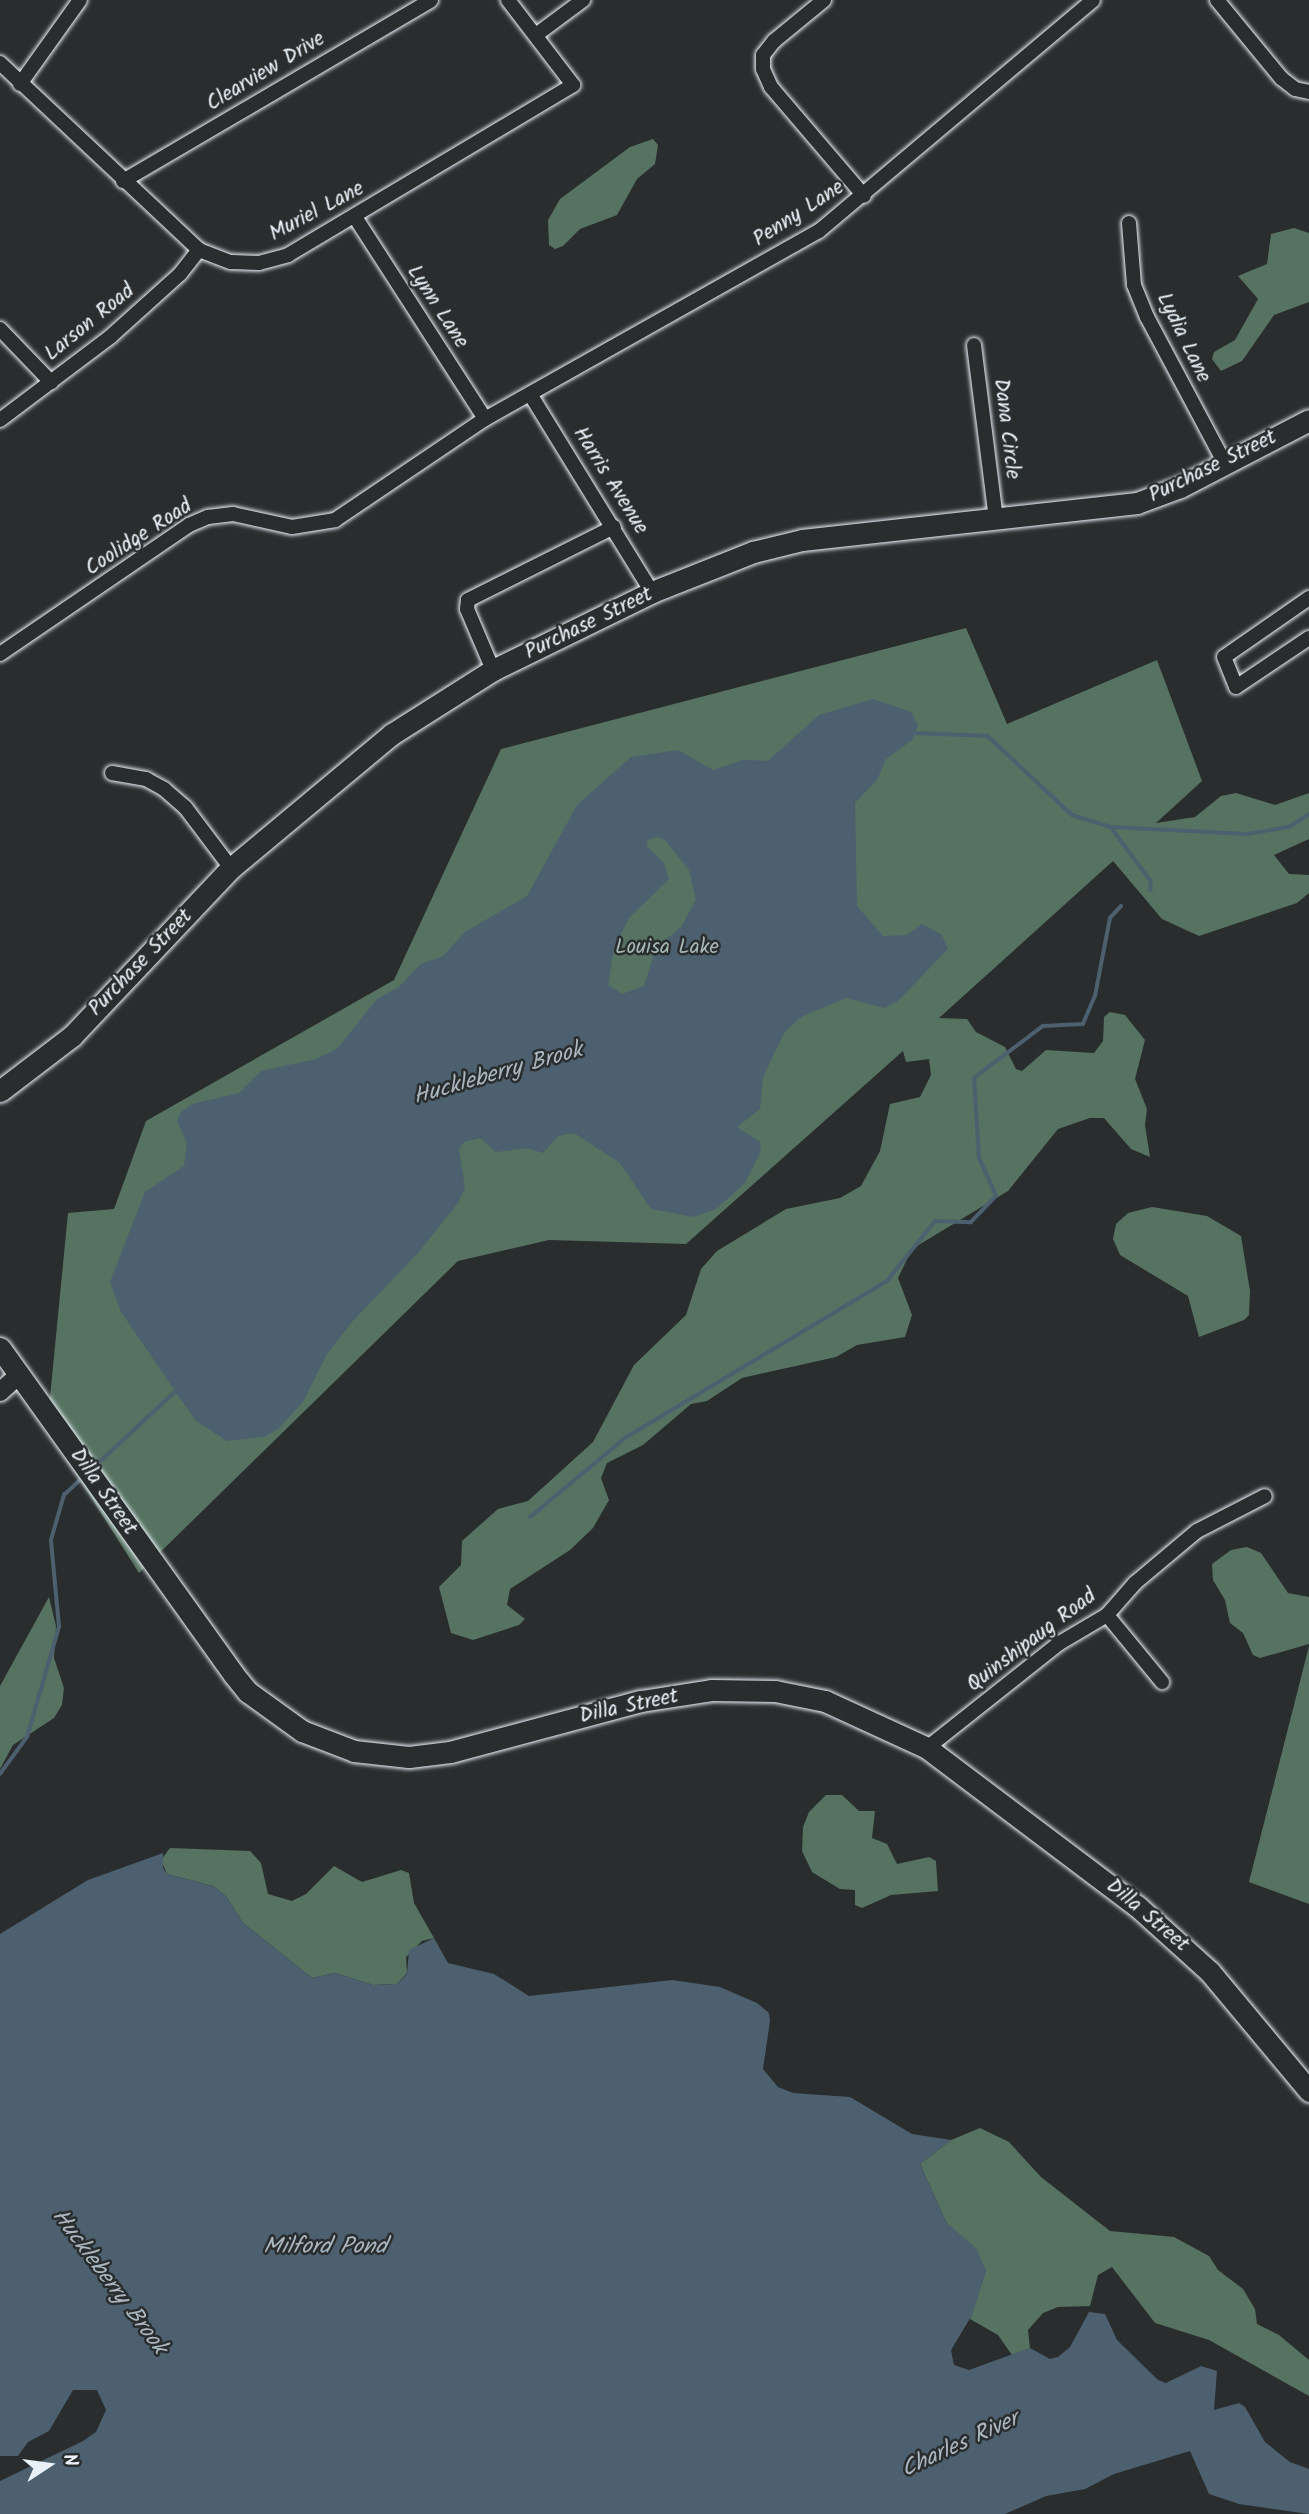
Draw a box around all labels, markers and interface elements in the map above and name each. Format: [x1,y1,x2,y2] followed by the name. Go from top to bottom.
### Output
[202,27,330,117] street label: Clearview Drive
[749,175,849,253] street label: Penny Lane
[265,177,369,247] street label: Muriel Lane
[401,261,473,353] street label: Lynn Lane
[40,279,140,367] street label: Larson Road
[1150,289,1216,387] street label: Lydia Lane
[987,377,1025,481] street label: Dana Circle
[567,423,653,539] street label: Harris Avenue
[1145,425,1281,509] street label: Purchase Street
[81,494,197,582] street label: Coolidge Road
[521,582,657,666] street label: Purchase Street
[84,904,198,1022] street label: Purchase Street
[615,935,719,961] park label: Louisa Lake
[410,1037,586,1111] water label: Huckleberry Brook
[64,1444,142,1540] street label: Dilla Street
[962,1584,1102,1698] street label: Quinshipaug Road
[577,1684,681,1730] street label: Dilla Street
[1100,1874,1194,1958] street label: Dilla Street
[45,2204,173,2360] water label: Huckleberry Brook
[263,2233,387,2261] water label: Milford Pond
[897,2406,1023,2484] water label: Charles River
[14,2430,84,2500] north arrow
[53,2451,85,2469] text: N

